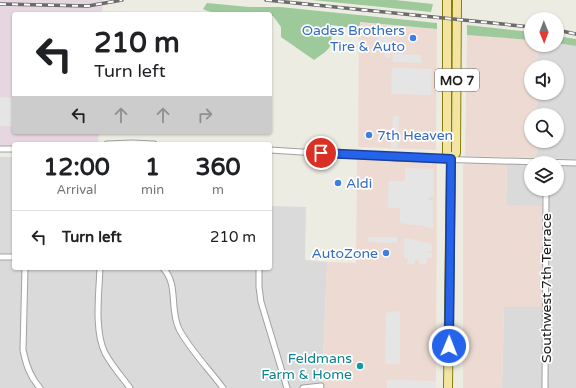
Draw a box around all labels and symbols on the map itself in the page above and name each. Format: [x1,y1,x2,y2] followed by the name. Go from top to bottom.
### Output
[524,12,564,52] north arrow
[302,22,405,55] place label: Oades Brothers Tire & Auto
[408,33,418,43] marker: Oades Brothers Tire & Auto
[435,69,479,91] road number: MO 7
[377,127,453,144] place label: 7th Heaven
[364,130,374,140] marker: 7th Heaven
[304,136,338,170] pin
[346,175,372,192] place label: Aldi
[333,178,343,188] marker: Aldi
[538,213,555,363] street label: Southwest 7th Terrace
[312,245,378,262] place label: AutoZone
[381,248,391,258] marker: AutoZone
[428,325,470,367] position arrow
[261,350,352,383] place label: Feldmans Farm & Home
[355,361,365,371] marker: Feldmans Farm & Home

